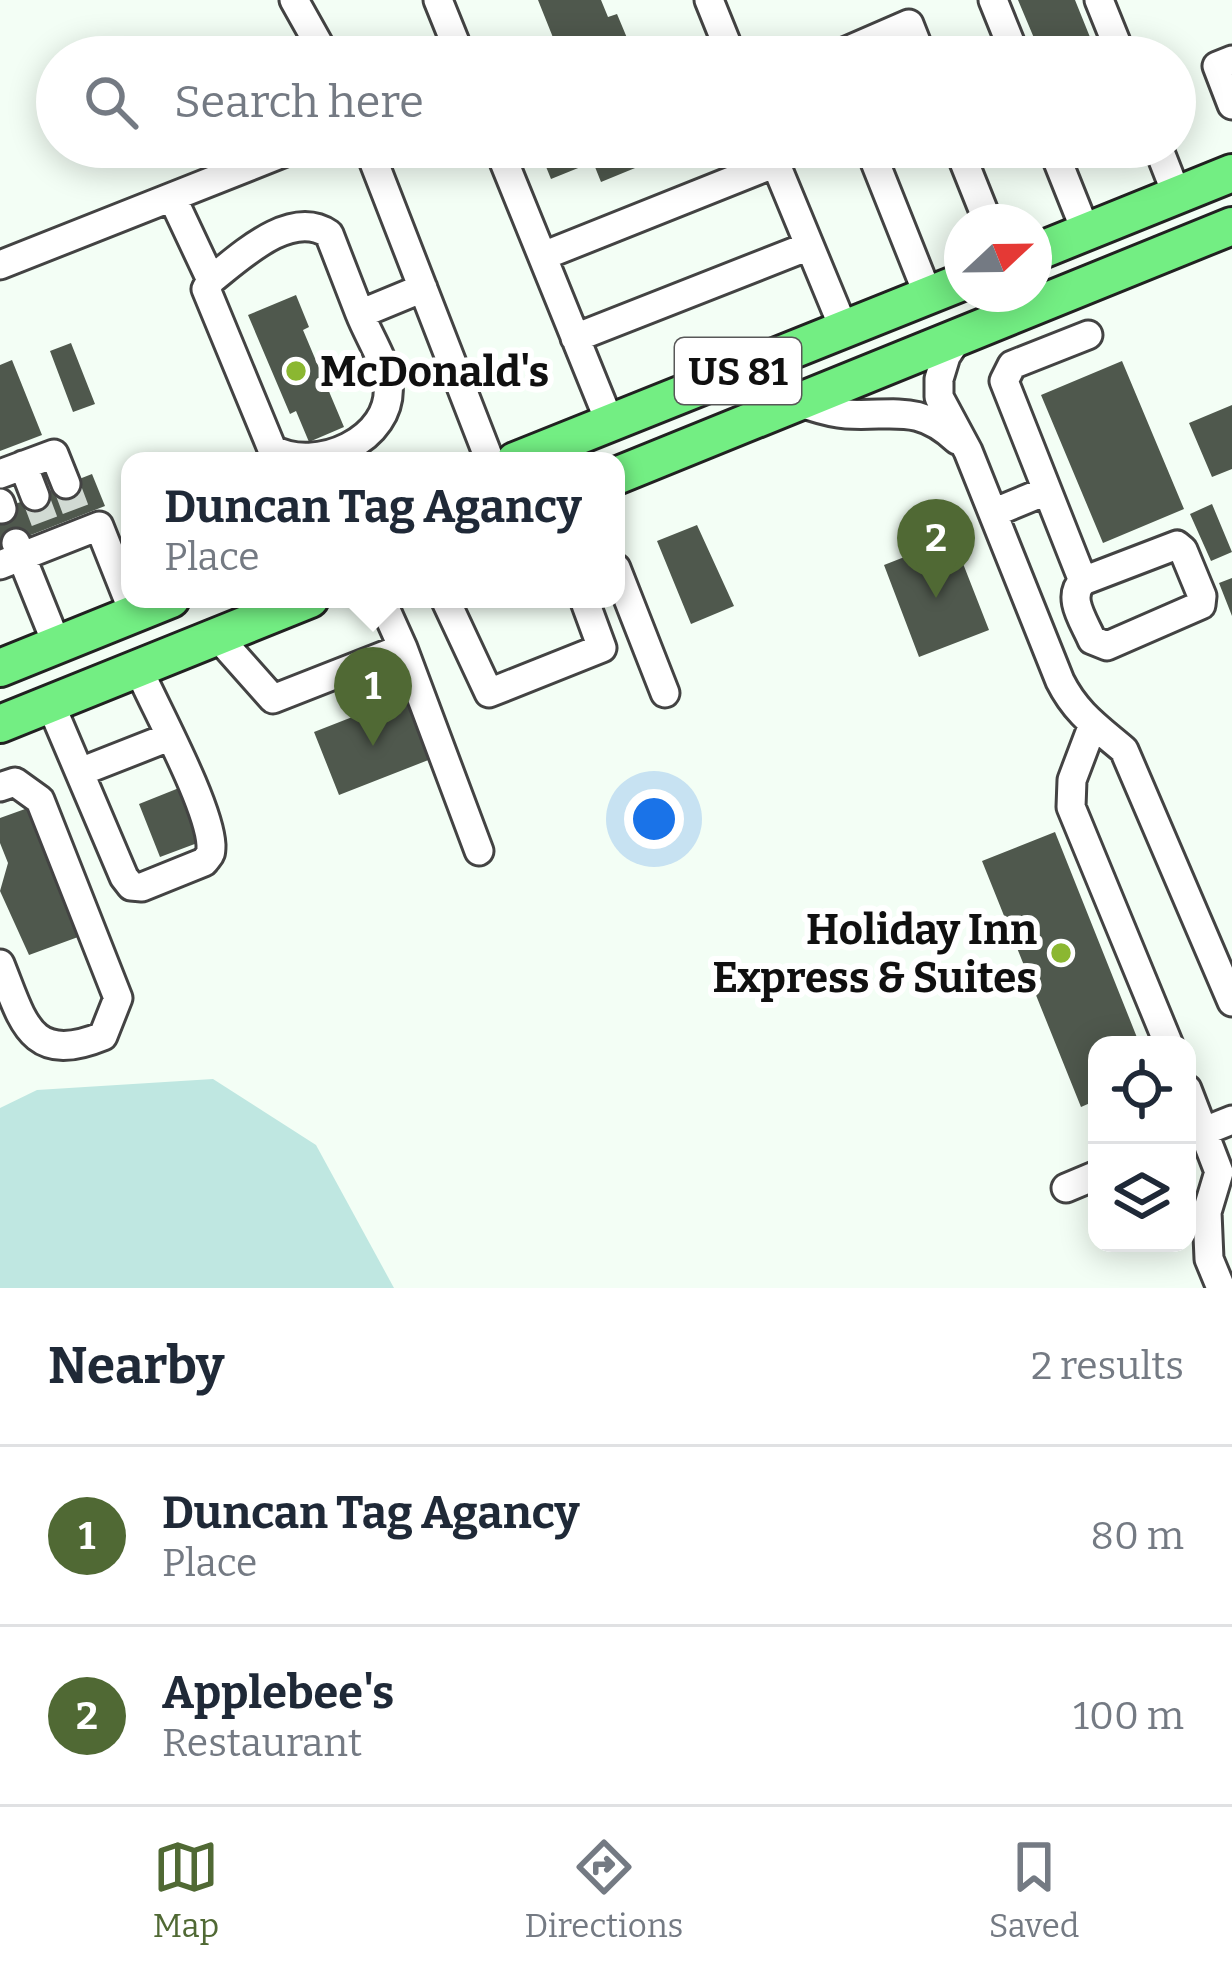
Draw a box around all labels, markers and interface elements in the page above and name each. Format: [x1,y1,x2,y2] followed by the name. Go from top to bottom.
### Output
[36,36,1196,168] search box
[78,69,144,135] icon: search
[174,75,424,129] text: Search here
[944,204,1052,312] north arrow
[675,338,801,404] road number: US 81
[320,347,549,397] place label: McDonald's
[283,358,309,384] marker: McDonald's
[121,452,625,608] popup
[164,480,582,534] text: Duncan Tag Agancy
[897,499,975,598] pin: 2
[164,534,260,580] text: Place
[334,647,412,746] pin: 1
[624,789,684,849] your location
[712,905,1037,1003] place label: Holiday Inn Express & Suites
[1048,940,1074,966] marker: Holiday Inn Express & Suites
[1088,1036,1196,1252] map controls
[1088,1036,1196,1144] button: locate
[1088,1144,1196,1252] button: layers
[48,1335,224,1397] text: Nearby
[1031,1343,1184,1389] text: 2 results
[162,1486,580,1540] text: Duncan Tag Agancy
[79,1513,95,1559] text: 1
[1091,1513,1184,1559] text: 80 m
[162,1540,257,1586] text: Place
[162,1666,394,1720] text: Applebee's
[76,1693,98,1739] text: 2
[1073,1693,1184,1739] text: 100 m
[162,1720,362,1766] text: Restaurant
[153,1834,219,1946] tab: Map
[525,1834,683,1946] tab: Directions
[989,1834,1079,1946] tab: Saved

